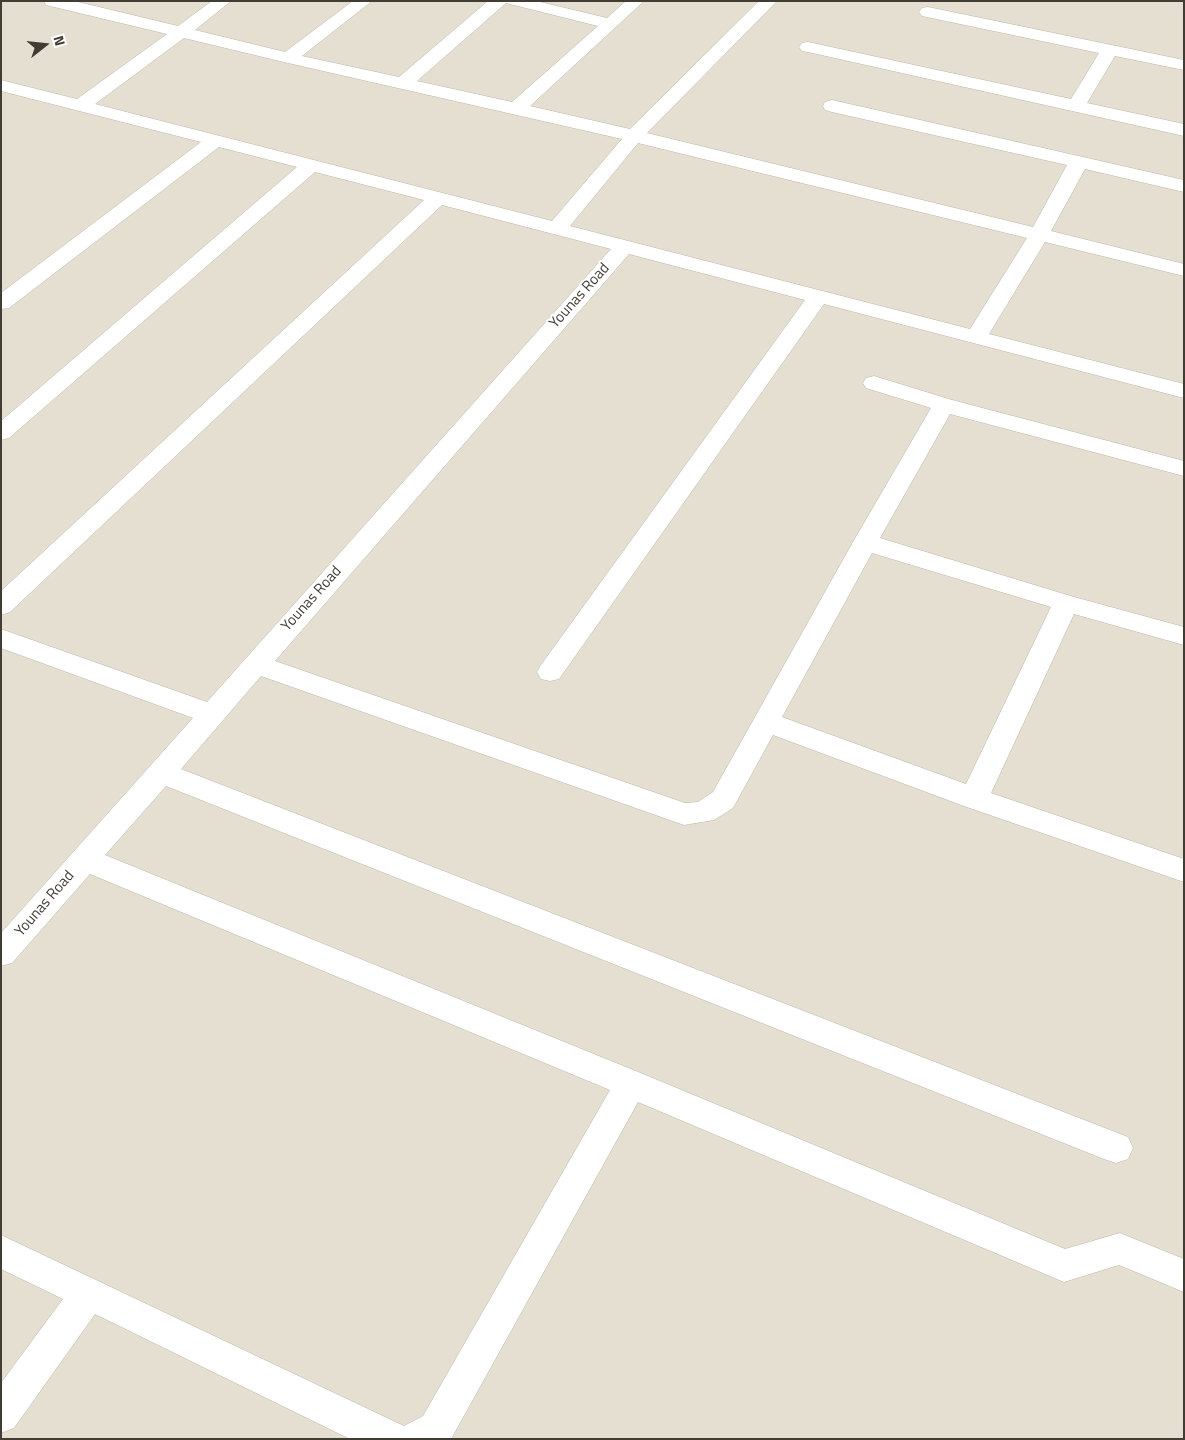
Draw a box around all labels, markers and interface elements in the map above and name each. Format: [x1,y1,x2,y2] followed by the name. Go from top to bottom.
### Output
[20,20,70,70] north arrow
[48,33,71,48] text: N
[546,260,614,332] street label: Younas Road
[278,563,346,635] street label: Younas Road
[12,867,78,941] street label: Younas Road

